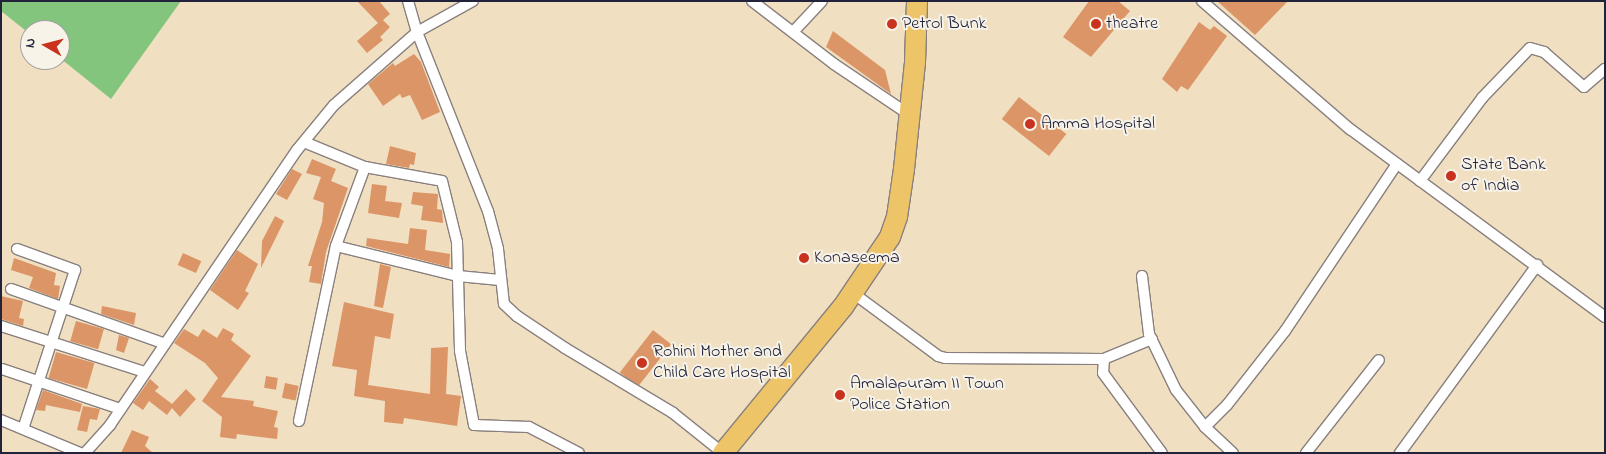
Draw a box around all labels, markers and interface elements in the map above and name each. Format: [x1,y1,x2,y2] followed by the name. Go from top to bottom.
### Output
[902,13,986,35] place label: Petrol Bunk
[1106,13,1158,35] place label: theatre
[886,18,898,30] marker: Petrol Bunk
[1090,18,1102,30] marker: theatre
[20,20,70,70] north arrow
[20,37,42,49] text: N
[1041,113,1155,135] place label: Amma Hospital
[1023,117,1037,131] marker: Amma Hospital
[1461,155,1546,198] place label: State Bank of India
[1445,170,1457,182] marker: State Bank of India
[814,247,900,269] place label: Konaseema
[798,252,810,264] marker: Konaseema
[653,342,791,384] place label: Rohini Mother and Child Care Hospital
[635,356,649,370] marker: Rohini Mother and Child Care Hospital
[850,374,1004,416] place label: Amalapuram II Town Police Station
[834,389,846,401] marker: Amalapuram II Town Police Station

